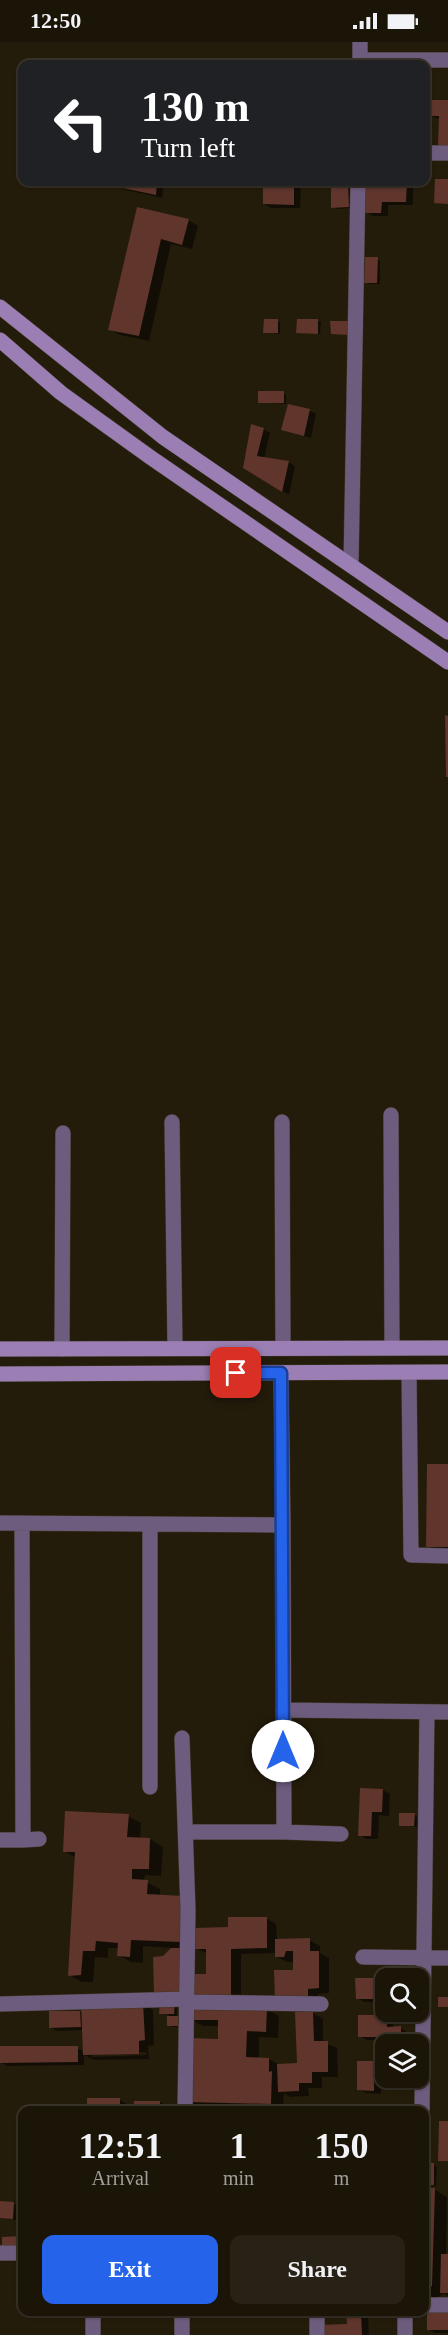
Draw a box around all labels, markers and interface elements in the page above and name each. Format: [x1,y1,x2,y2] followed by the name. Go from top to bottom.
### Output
[30,8,81,33] text: 12:50
[42,84,120,162] icon: left
[141,84,250,130] text: 130 m
[141,133,235,163] text: Turn left
[210,1347,261,1398] pin
[219,1356,252,1389] icon: arrive
[251,1719,315,1783] position arrow
[375,1968,429,2088] map controls
[375,1968,429,2022] button: search
[375,2034,429,2088] button: layers
[78,2126,162,2166] text: 12:51
[230,2126,248,2166] text: 1
[315,2126,369,2166] text: 150
[92,2167,149,2189] text: Arrival
[223,2167,254,2189] text: min
[334,2167,349,2189] text: m
[42,2235,218,2304] button: Exit
[230,2235,405,2304] button: Share

